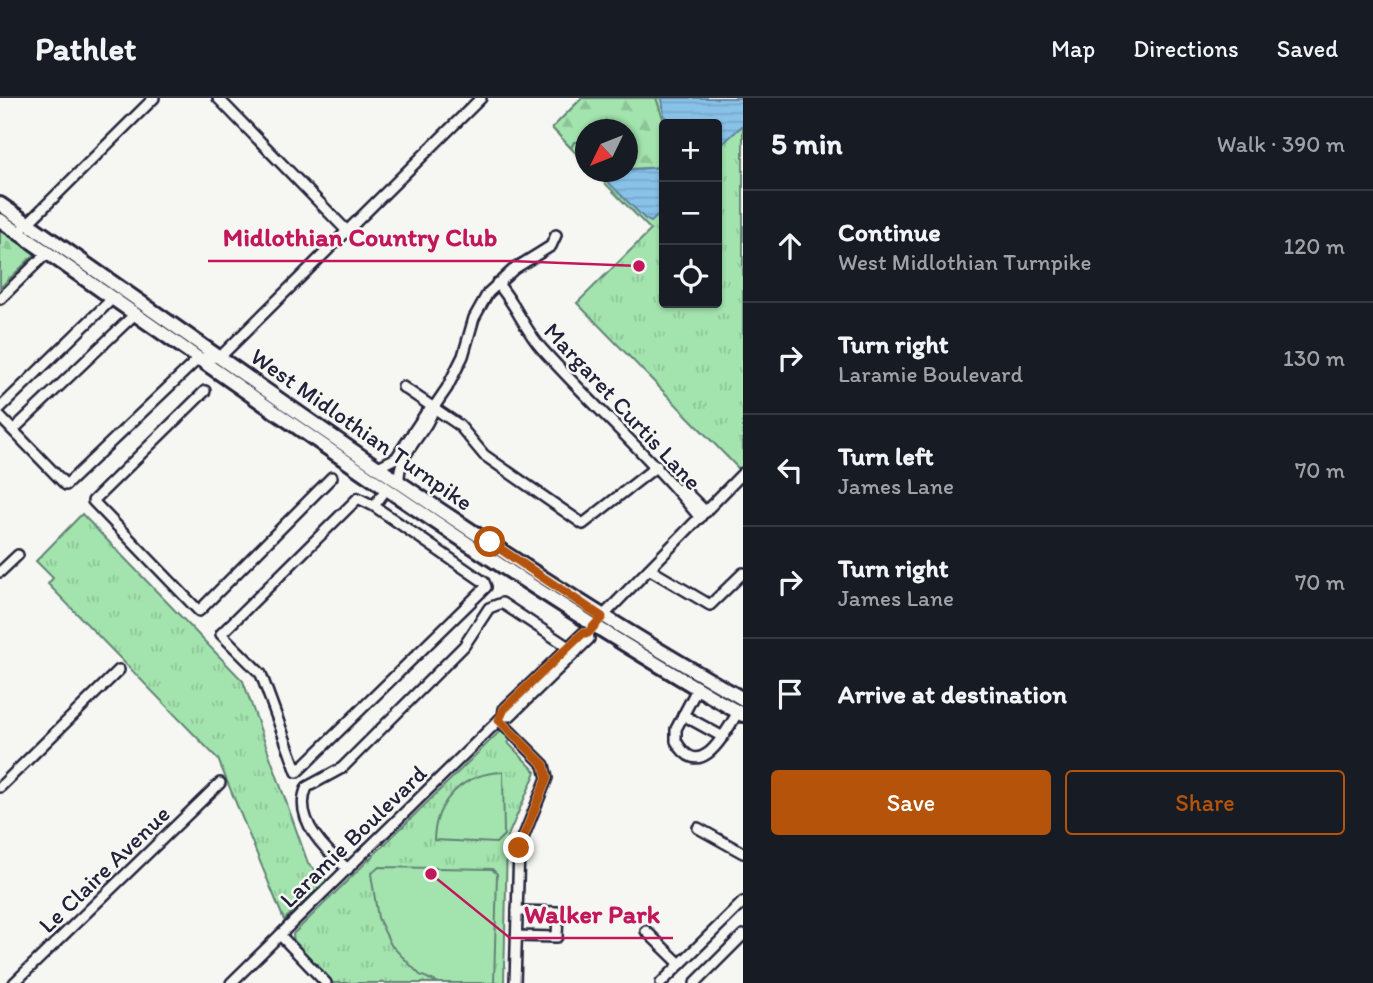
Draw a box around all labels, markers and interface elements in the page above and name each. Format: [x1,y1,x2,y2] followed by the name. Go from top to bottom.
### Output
[35,29,137,68] text: Pathlet
[1051,34,1095,63] text: Map
[1133,34,1239,63] text: Directions
[1277,34,1338,63] text: Saved
[575,119,638,182] north arrow
[659,119,722,308] map controls
[659,119,722,182] button: +
[771,125,842,162] text: 5 min
[1217,130,1345,158] text: Walk · 390 m
[659,182,722,245] button: −
[208,214,511,261] callout: Midlothian Country Club
[838,216,941,248] text: Continue
[223,221,497,253] text: Midlothian Country Club
[771,227,809,265] icon: ahead
[1284,232,1345,260] text: 120 m
[659,245,722,308] button: locate
[838,248,1091,276] text: West Midlothian Turnpike
[538,316,708,496] street label: Margaret Curtis Lane
[838,328,949,360] text: Turn right
[771,339,809,377] icon: right
[245,341,479,517] street label: West Midlothian Turnpike
[1283,344,1345,372] text: 130 m
[838,360,1023,388] text: Laramie Boulevard
[838,440,934,472] text: Turn left
[771,451,809,489] icon: left
[1295,456,1345,484] text: 70 m
[838,472,954,500] text: James Lane
[474,526,505,557] route start
[838,552,949,584] text: Turn right
[771,563,809,601] icon: right
[1295,568,1345,596] text: 70 m
[838,584,954,612] text: James Lane
[771,675,809,713] icon: arrive
[838,678,1067,710] text: Arrive at destination
[273,758,433,914] street label: Laramie Boulevard
[771,770,1051,835] button: Save
[1065,770,1345,835] button: Share
[32,799,176,939] street label: Le Claire Avenue
[503,832,534,863] route end
[510,891,673,938] callout: Walker Park
[524,898,661,930] text: Walker Park

